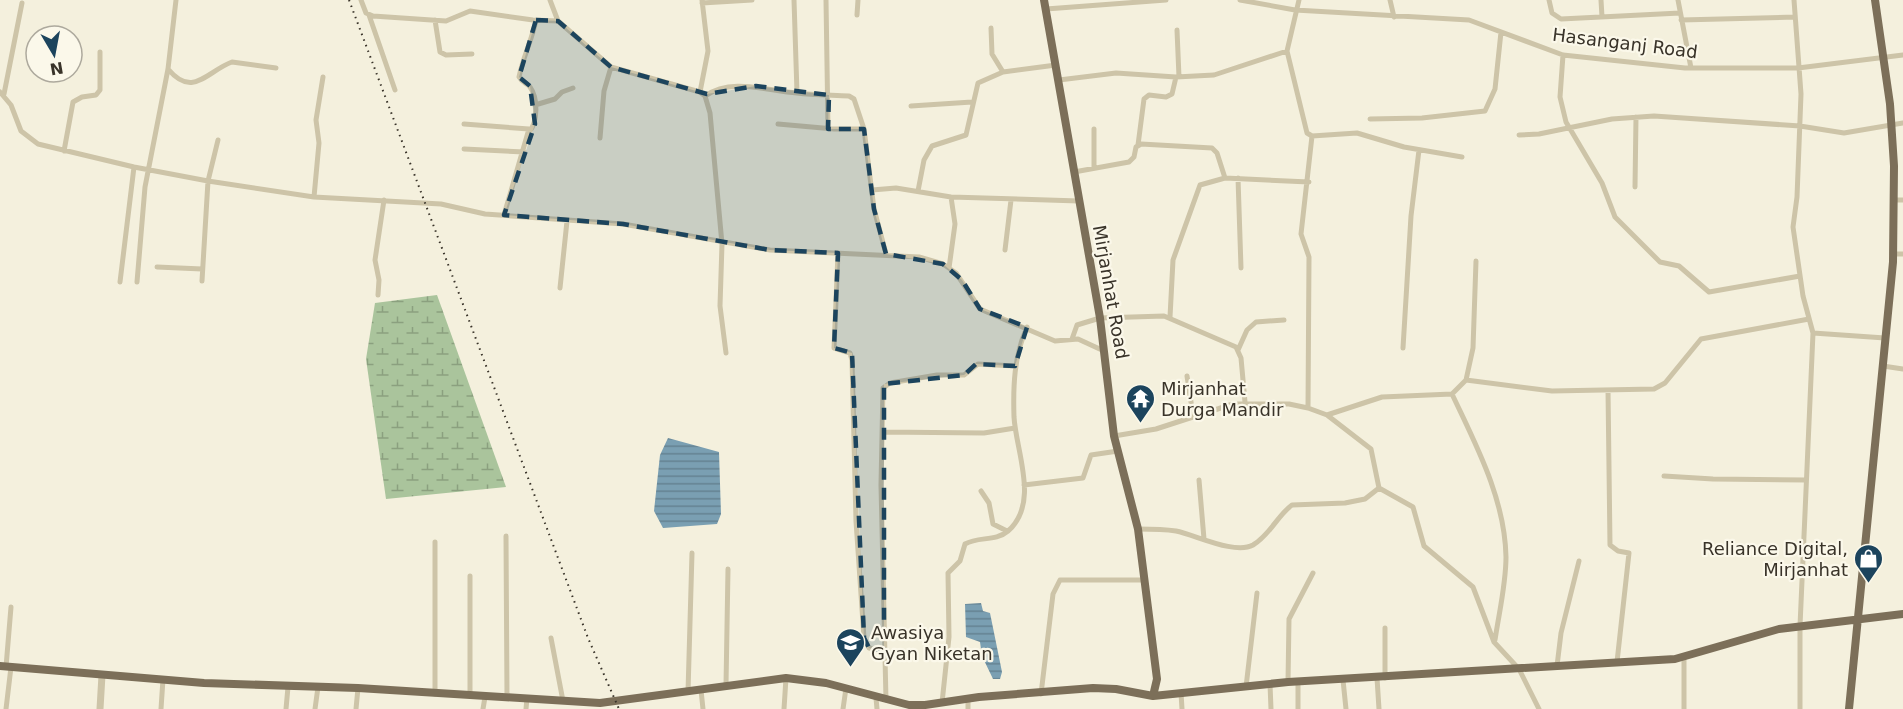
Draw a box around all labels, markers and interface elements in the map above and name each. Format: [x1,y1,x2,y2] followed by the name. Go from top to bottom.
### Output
[24,24,84,84] north arrow
[1551,24,1699,62] street label: Hasanganj Road
[48,58,65,79] text: N
[1089,223,1133,361] street label: Mirjanhat Road
[1161,378,1284,420] place label: Mirjanhat Durga Mandir
[1124,382,1156,424] temple icon: Mirjanhat Durga Mandir
[1702,538,1848,580] place label: Reliance Digital, Mirjanhat
[1853,542,1885,584] shop icon: Reliance Digital, Mirjanhat
[871,622,993,664] place label: Awasiya Gyan Niketan
[834,626,866,668] school or university icon: Awasiya Gyan Niketan

